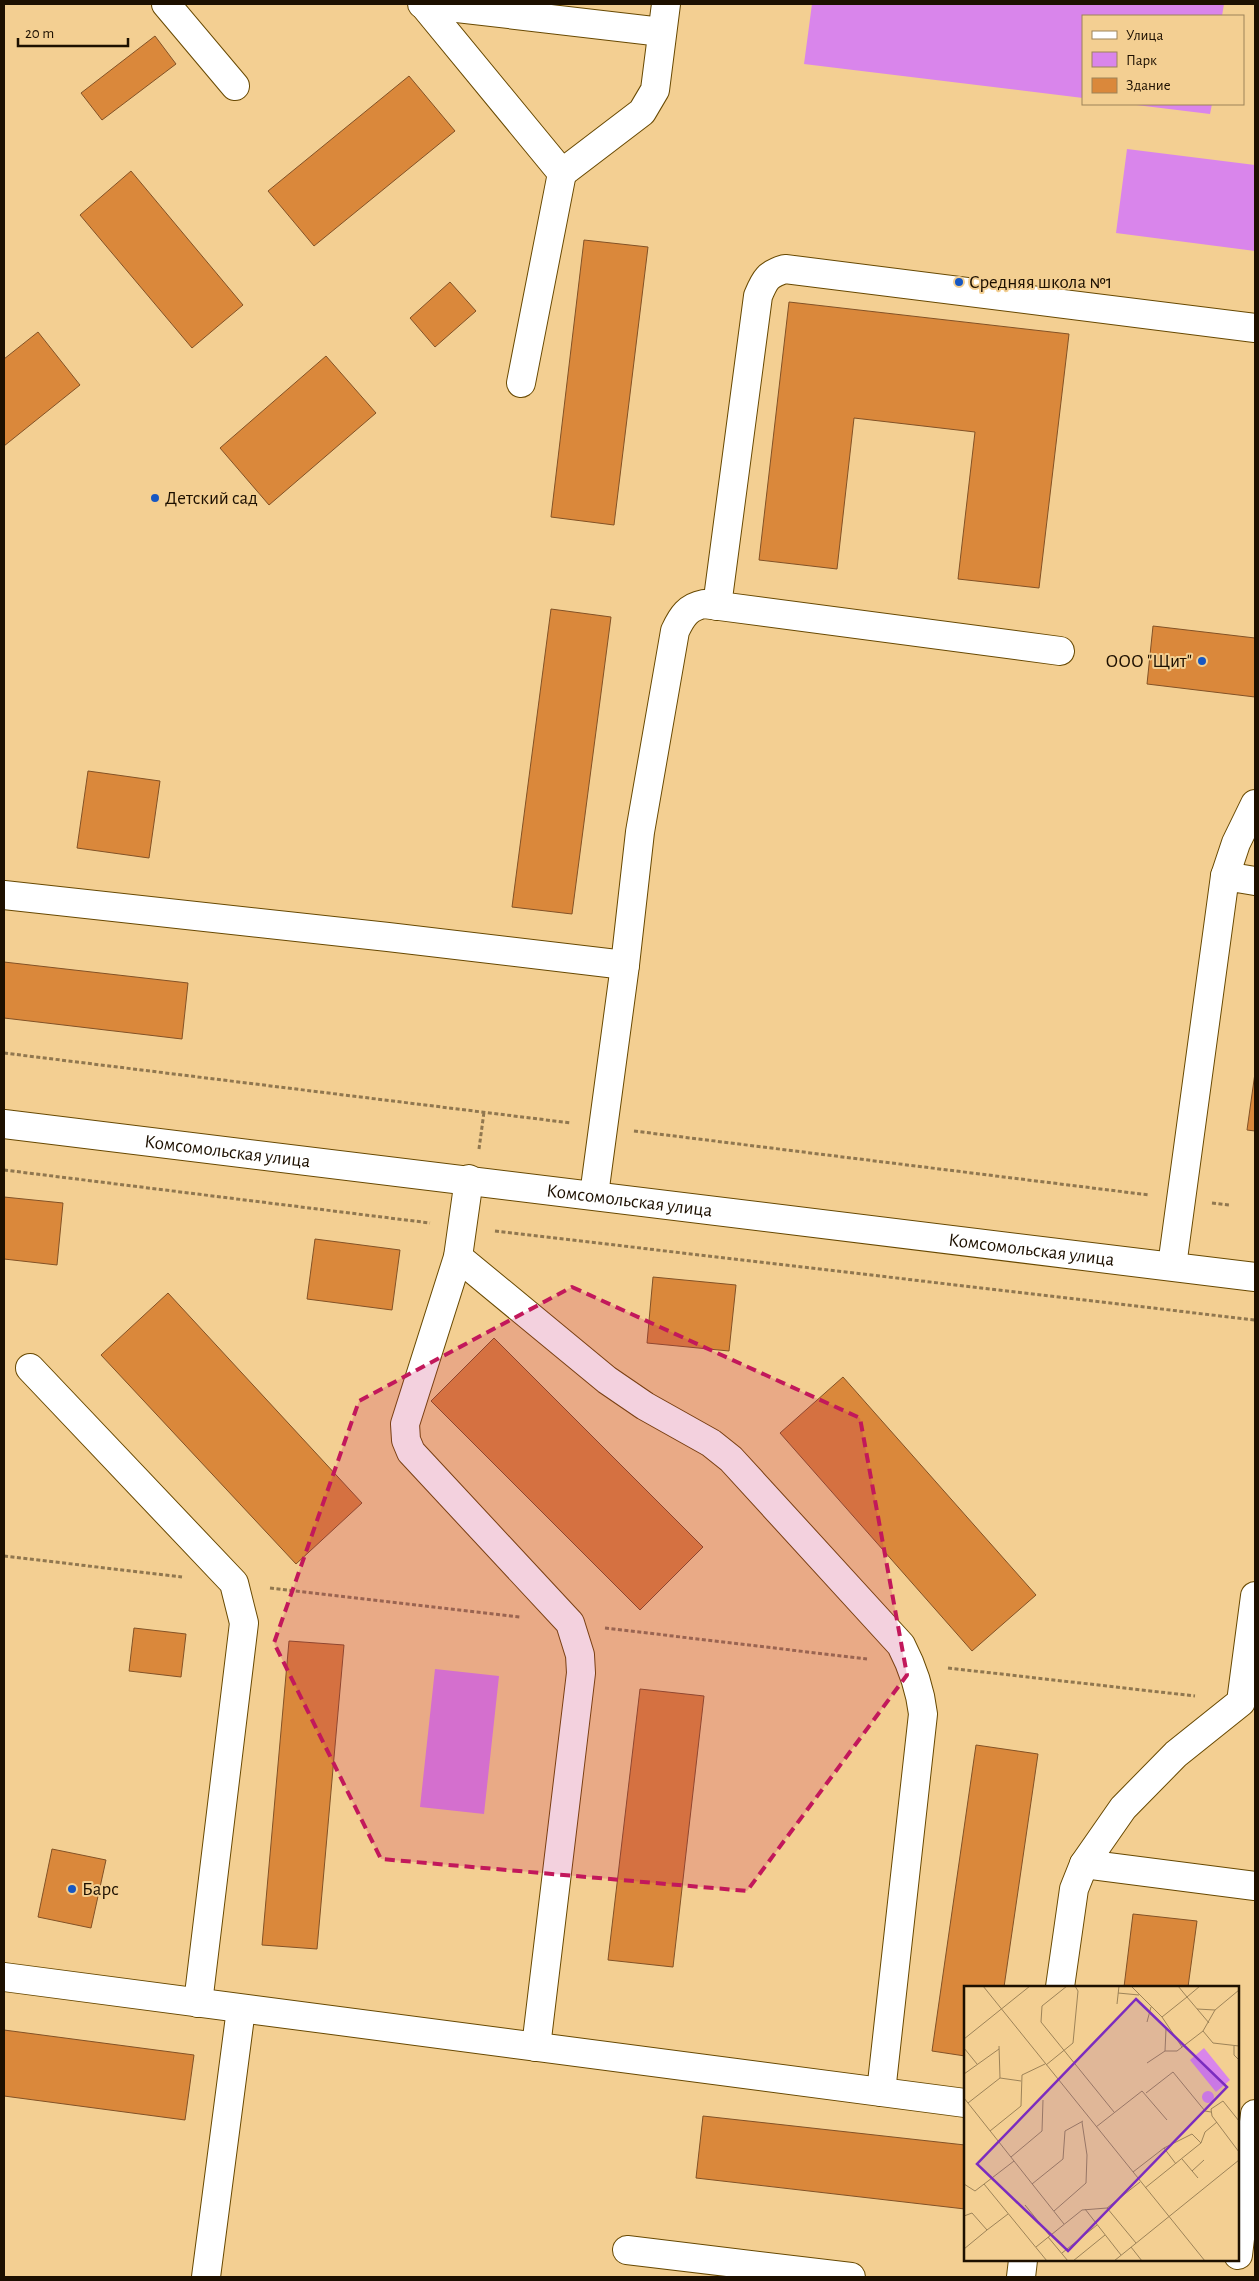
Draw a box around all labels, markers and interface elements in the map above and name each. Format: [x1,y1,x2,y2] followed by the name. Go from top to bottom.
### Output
[18,15,128,47] scale bar
[1082,15,1244,105] legend
[25,26,54,41] text: 20 m
[1126,28,1163,43] text: Улица
[1126,53,1157,68] text: Парк
[1126,78,1171,93] text: Здание
[969,273,1112,292] place label: Средняя школа №1
[953,276,965,288] marker: Средняя школа №1
[165,489,258,508] place label: Детский сад
[149,492,161,504] marker: Детский сад
[1105,652,1192,671] place label: ООО "Щит"
[1196,655,1208,667] marker: ООО "Щит"
[143,1132,312,1171] street label: Комсомольская улица
[545,1181,714,1220] street label: Комсомольская улица
[947,1230,1116,1269] street label: Комсомольская улица
[82,1880,119,1899] place label: Барс
[66,1883,78,1895] marker: Барс
[964,1986,1239,2261] inset map

